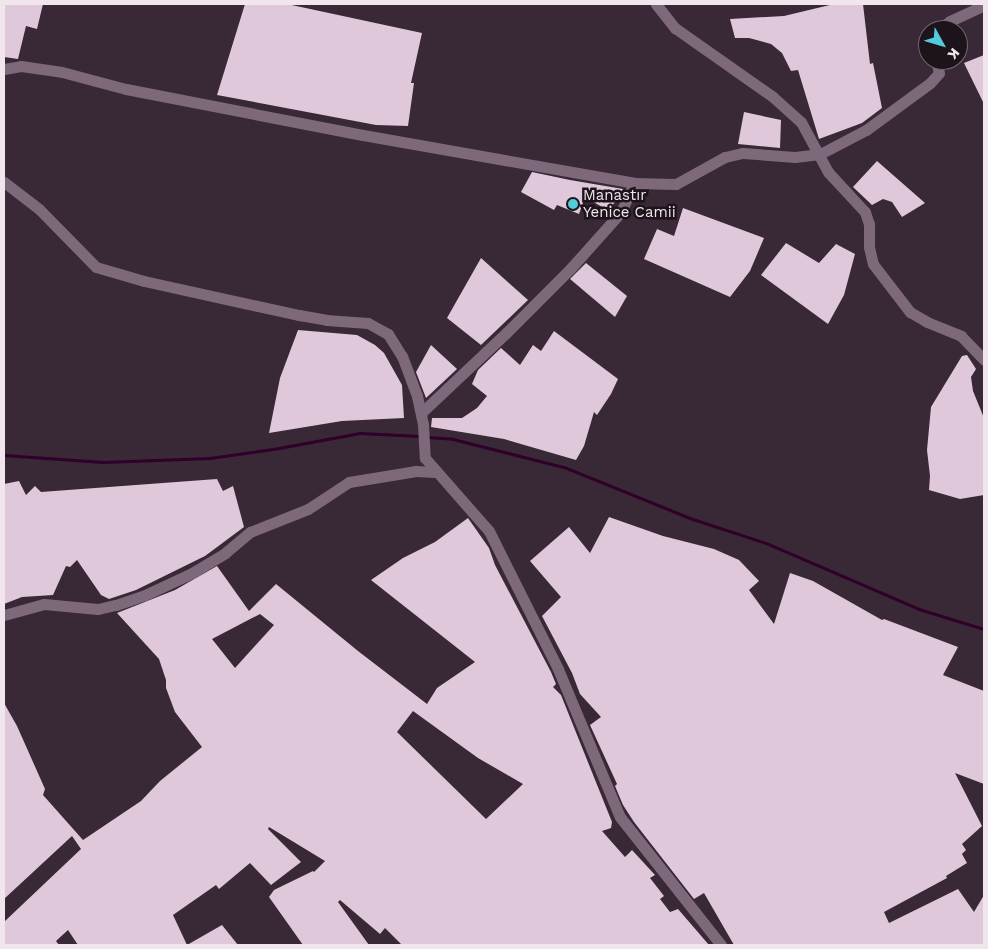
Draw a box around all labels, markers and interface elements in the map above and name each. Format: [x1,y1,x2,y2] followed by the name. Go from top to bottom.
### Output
[918,20,968,70] north arrow
[945,45,963,63] text: K
[583,186,676,221] place label: Manastır Yenice Camii
[567,198,579,210] marker: Manastır Yenice Camii

